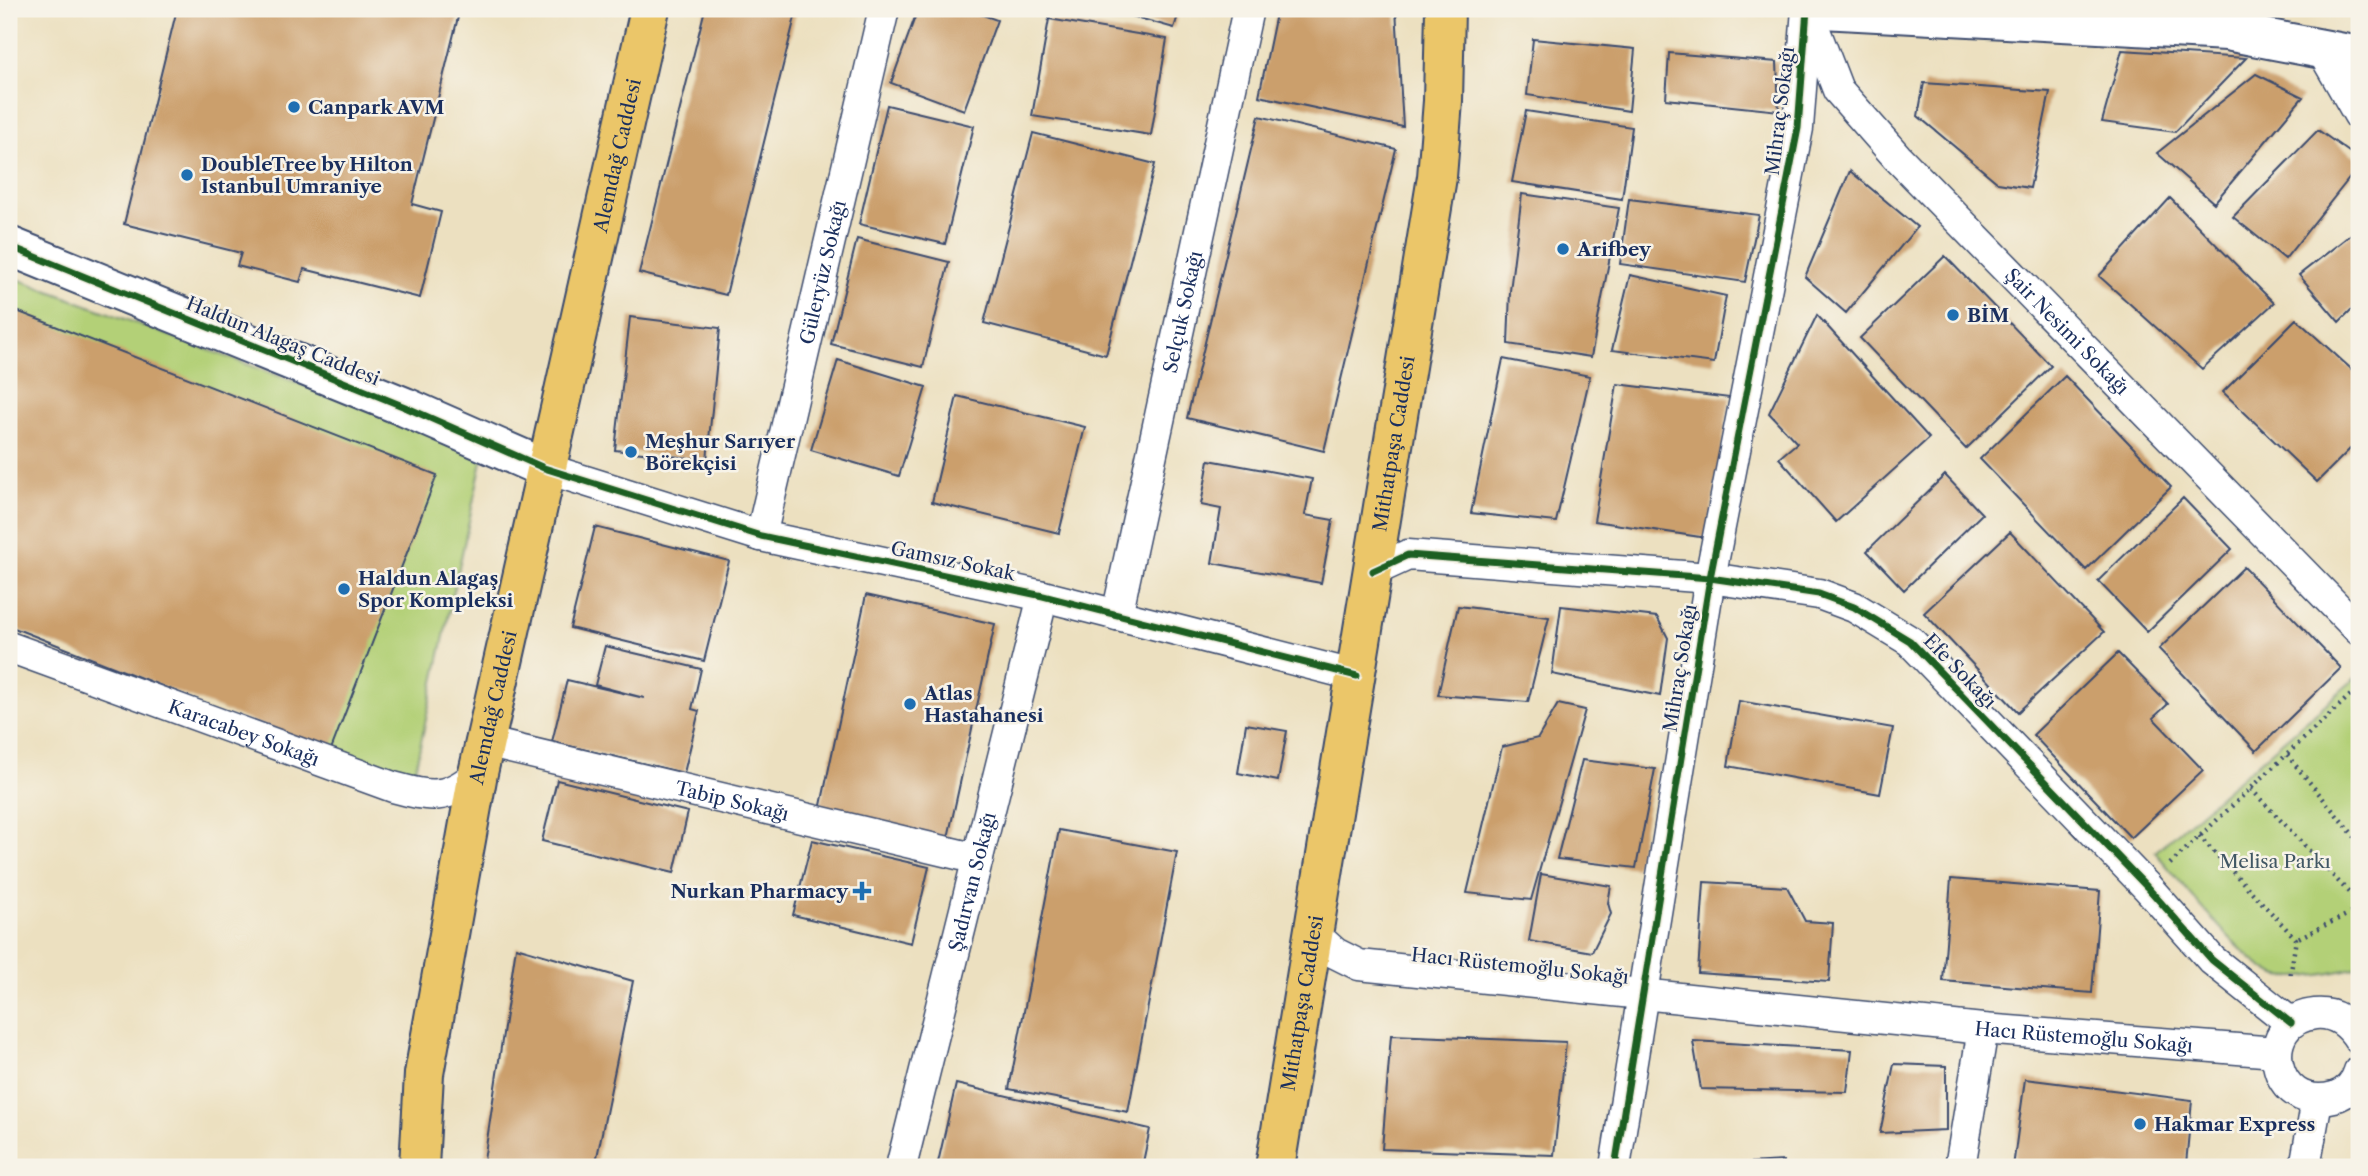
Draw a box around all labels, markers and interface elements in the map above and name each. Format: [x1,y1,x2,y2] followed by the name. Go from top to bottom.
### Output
[1761,45,1799,177] street label: Mihraç Sokağı
[588,76,646,236] street label: Alemdağ Caddesi
[308,96,444,119] place label: Canpark AVM
[286,99,302,115] marker: Canpark AVM
[201,153,413,198] place label: DoubleTree by Hilton Istanbul Umraniye
[179,167,195,183] marker: DoubleTree by Hilton Istanbul Umraniye
[795,198,851,346] street label: Güleryüz Sokağı
[1576,238,1652,261] place label: Arifbey
[1555,241,1571,257] marker: Arifbey
[1158,249,1207,375] street label: Selçuk Sokağı
[2000,263,2134,399] street label: Şair Nesimi Sokağı
[183,292,383,390] street label: Haldun Alagaş Caddesi
[1967,304,2009,327] place label: BİM
[1945,307,1961,323] marker: BİM
[1368,354,1419,533] street label: Mithatpaşa Caddesi
[645,430,796,475] place label: Meşhur Sarıyer Börekçisi
[623,444,639,460] marker: Meşhur Sarıyer Börekçisi
[889,537,1018,586] street label: Gamsız Sokak
[358,567,514,612] place label: Haldun Alagaş Spor Kompleksi
[336,581,352,597] marker: Haldun Alagaş Spor Kompleksi
[1659,602,1702,734] street label: Mihraç Sokağı
[464,628,521,787] street label: Alemdağ Caddesi
[1919,629,2001,713] street label: Efe Sokağı
[923,682,1044,727] place label: Atlas Hastahanesi
[165,695,323,771] street label: Karacabey Sokağı
[902,696,918,712] marker: Atlas Hastahanesi
[673,776,791,825] street label: Tabip Sokağı
[944,809,1000,954] street label: Şadırvan Sokağı
[2219,850,2331,873] park label: Melisa Parkı
[670,880,849,903] place label: Nurkan Pharmacy
[854,883,870,899] marker: Nurkan Pharmacy
[1276,913,1328,1093] street label: Mithatpaşa Caddesi
[1410,943,1630,989] street label: Hacı Rüstemoğlu Sokağı
[1973,1017,2194,1057] street label: Hacı Rüstemoğlu Sokağı
[2154,1113,2316,1136] place label: Hakmar Express
[2132,1116,2148,1132] marker: Hakmar Express

